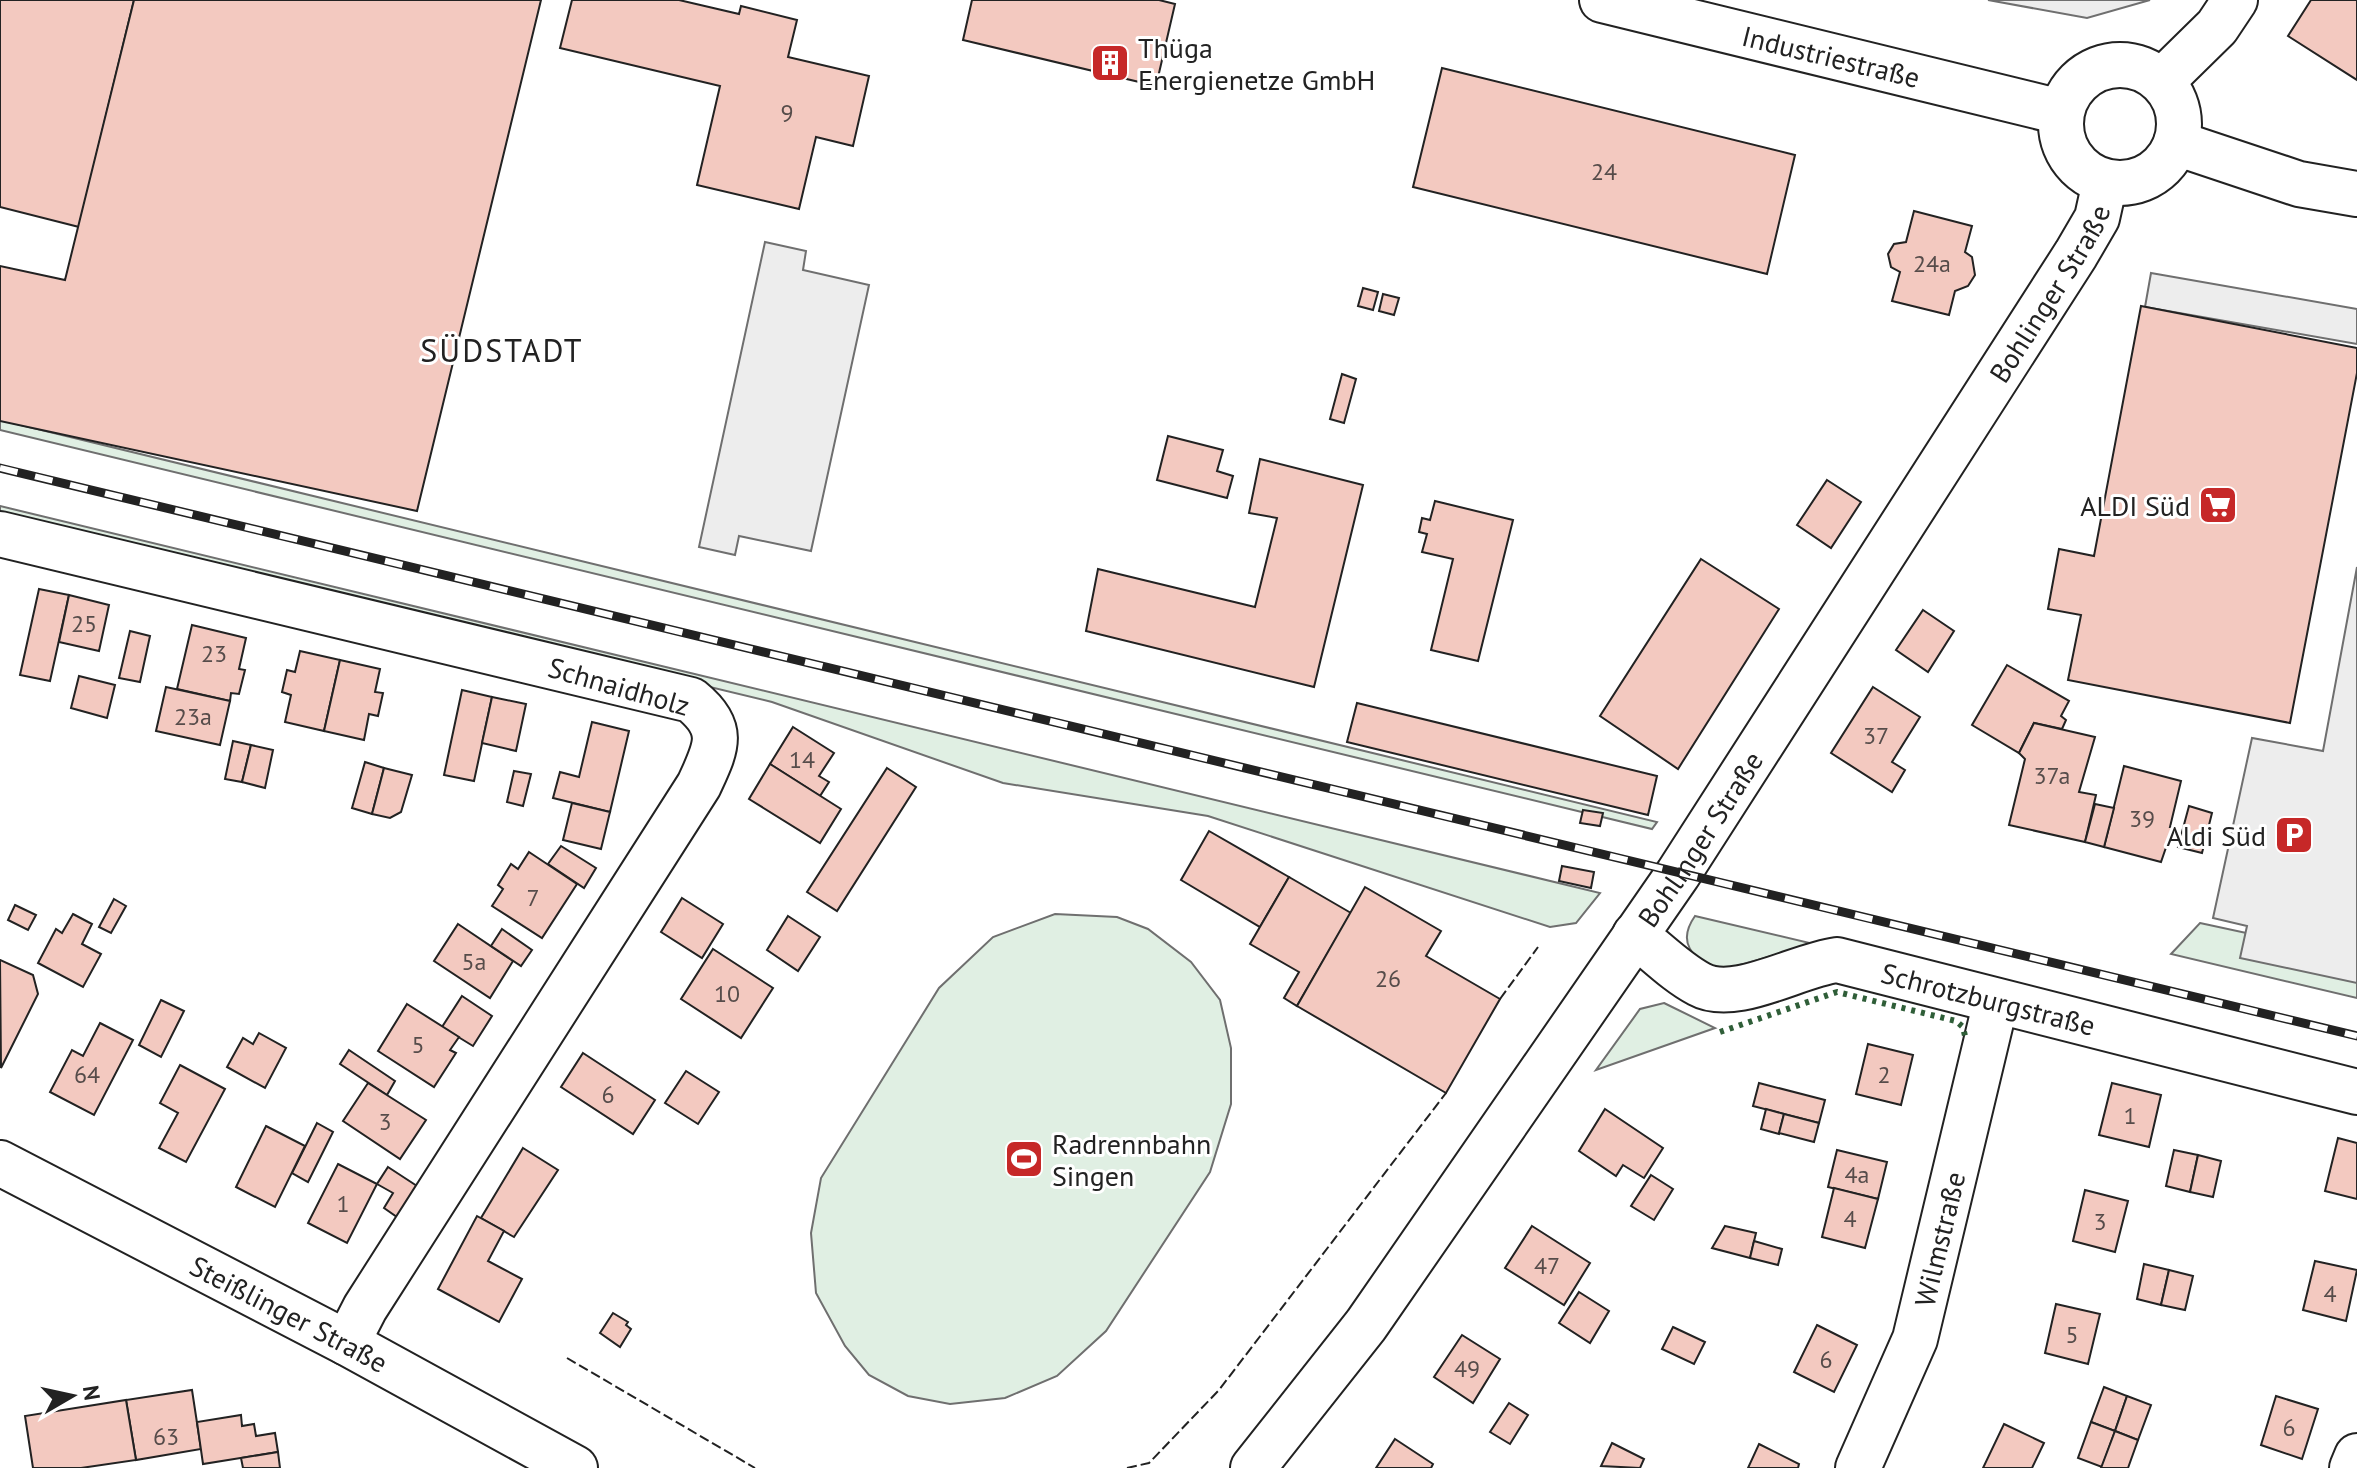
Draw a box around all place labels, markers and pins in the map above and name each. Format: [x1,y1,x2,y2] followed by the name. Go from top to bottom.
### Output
[1138,29,1375,98] place label: Thüga Energienetze GmbH
[1089,42,1131,84] building icon: Thüga Energienetze GmbH
[2197,484,2239,526] supermarket icon: ALDI Süd
[2080,487,2190,524] place label: ALDI Süd
[2273,814,2315,856] parking icon: Aldi Süd
[2166,817,2266,854] place label: Aldi Süd
[1052,1125,1211,1194] place label: Radrennbahn Singen
[1003,1138,1045,1180] sports icon: Radrennbahn Singen

